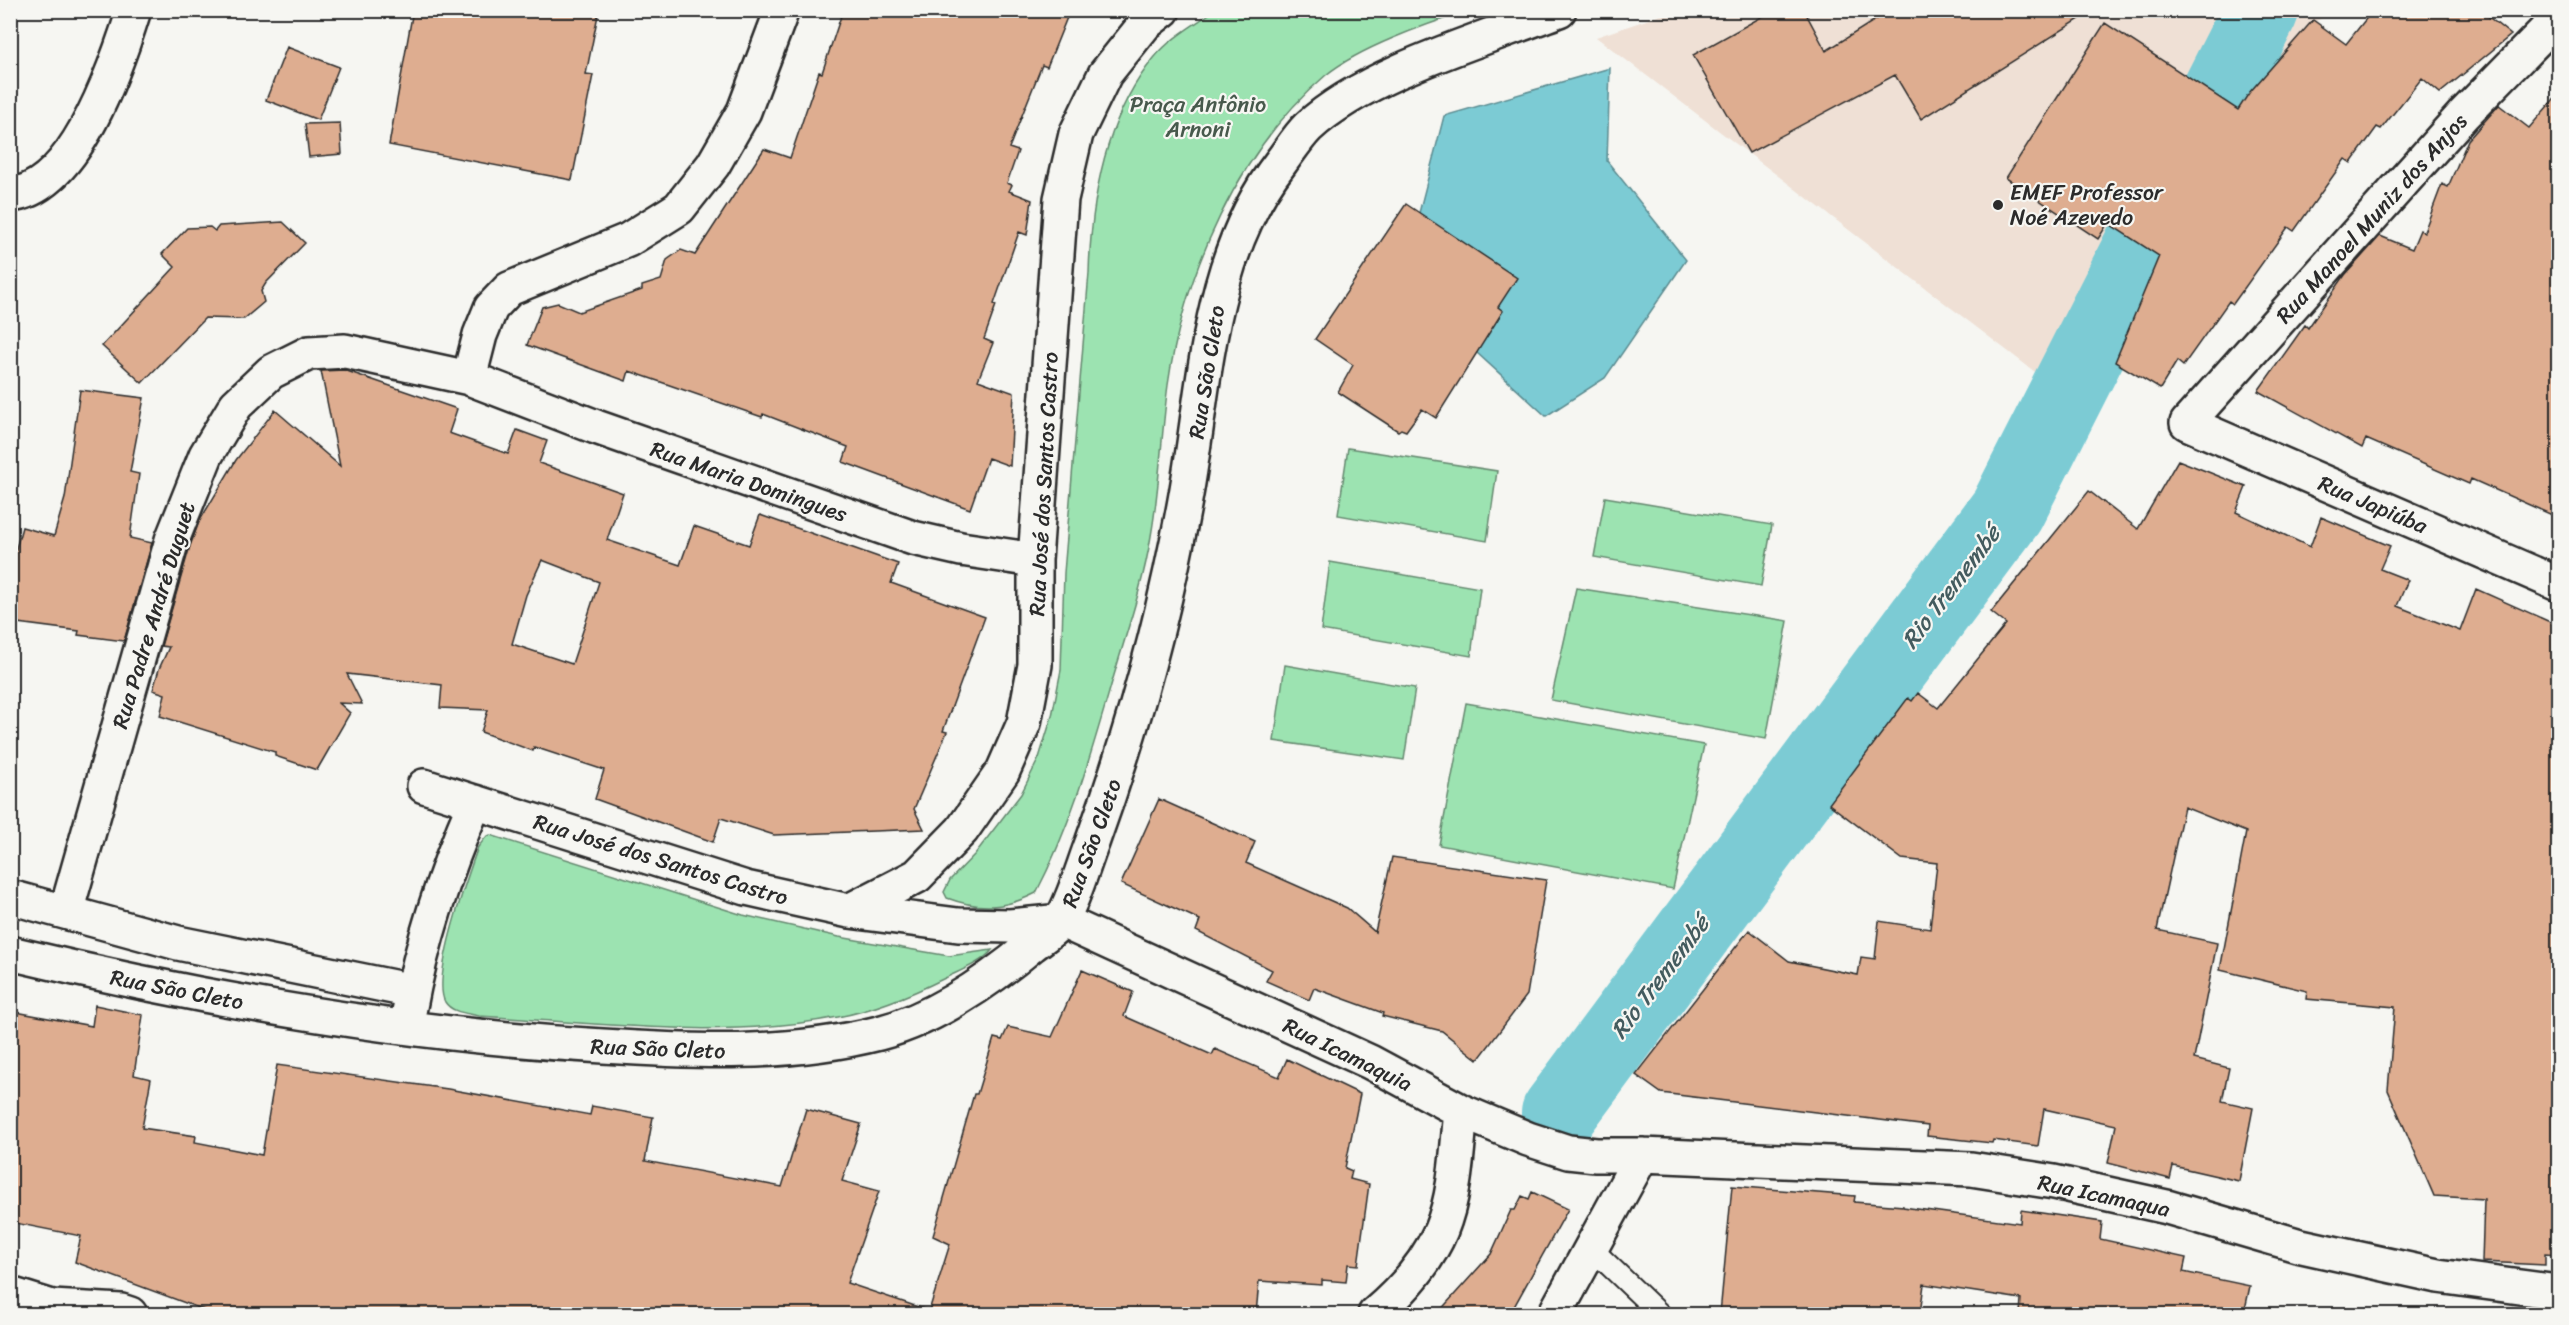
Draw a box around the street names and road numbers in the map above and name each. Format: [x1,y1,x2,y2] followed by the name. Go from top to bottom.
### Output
[2266,104,2477,333] street label: Rua Manoel Muniz dos Anjos
[1177,302,1236,442] street label: Rua São Cleto
[1017,351,1070,617] street label: Rua José dos Santos Castro
[645,429,853,534] street label: Rua Maria Domingues
[2312,464,2434,545] street label: Rua Japiúba
[100,496,207,734] street label: Rua Padre André Duguet
[1050,773,1133,913] street label: Rua São Cleto
[529,802,793,917] street label: Rua José dos Santos Castro
[107,957,247,1022] street label: Rua São Cleto
[1276,1006,1419,1103] street label: Rua Icamaquia
[590,1027,726,1070] street label: Rua São Cleto
[2034,1162,2174,1229] street label: Rua Icamaqua

